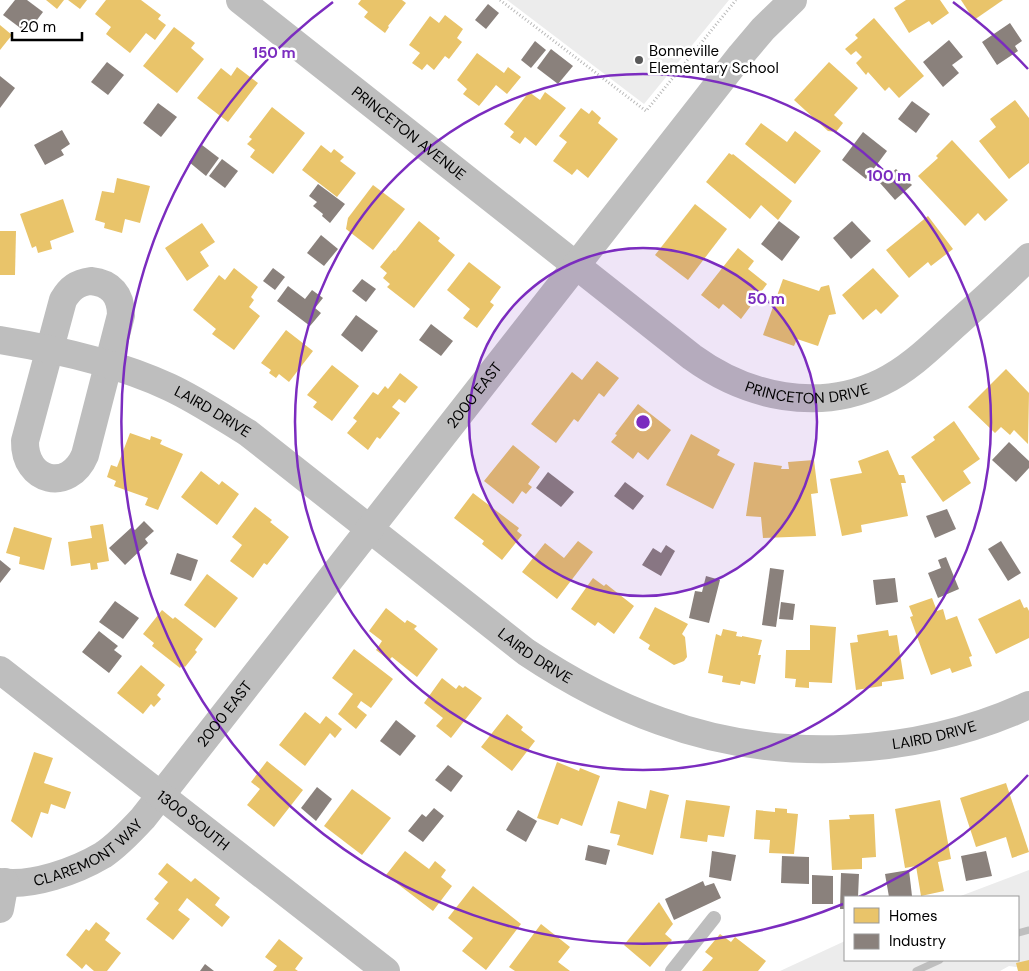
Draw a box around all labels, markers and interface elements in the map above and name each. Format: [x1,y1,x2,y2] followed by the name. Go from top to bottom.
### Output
[12,10,82,42] scale bar
[20,17,56,37] text: 20 m
[649,41,779,78] place label: Bonneville Elementary School
[253,43,296,63] text: 150 m
[633,54,645,66] marker: Bonneville Elementary School
[347,82,470,185] street label: PRINCETON AVENUE
[867,166,911,186] text: 100 m
[747,289,785,309] text: 50 m
[442,358,506,432] street label: 2000 EAST
[742,377,872,408] street label: PRINCETON DRIVE
[171,381,255,442] street label: LAIRD DRIVE
[634,413,652,431] centre of rings
[494,624,576,688] street label: LAIRD DRIVE
[192,677,257,751] street label: 2000 EAST
[891,716,979,754] street label: LAIRD DRIVE
[153,786,234,855] street label: 1300 SOUTH
[32,814,147,891] street label: CLAREMONT WAY
[844,896,1019,961] legend
[889,906,938,926] text: Homes
[889,931,947,951] text: Industry

